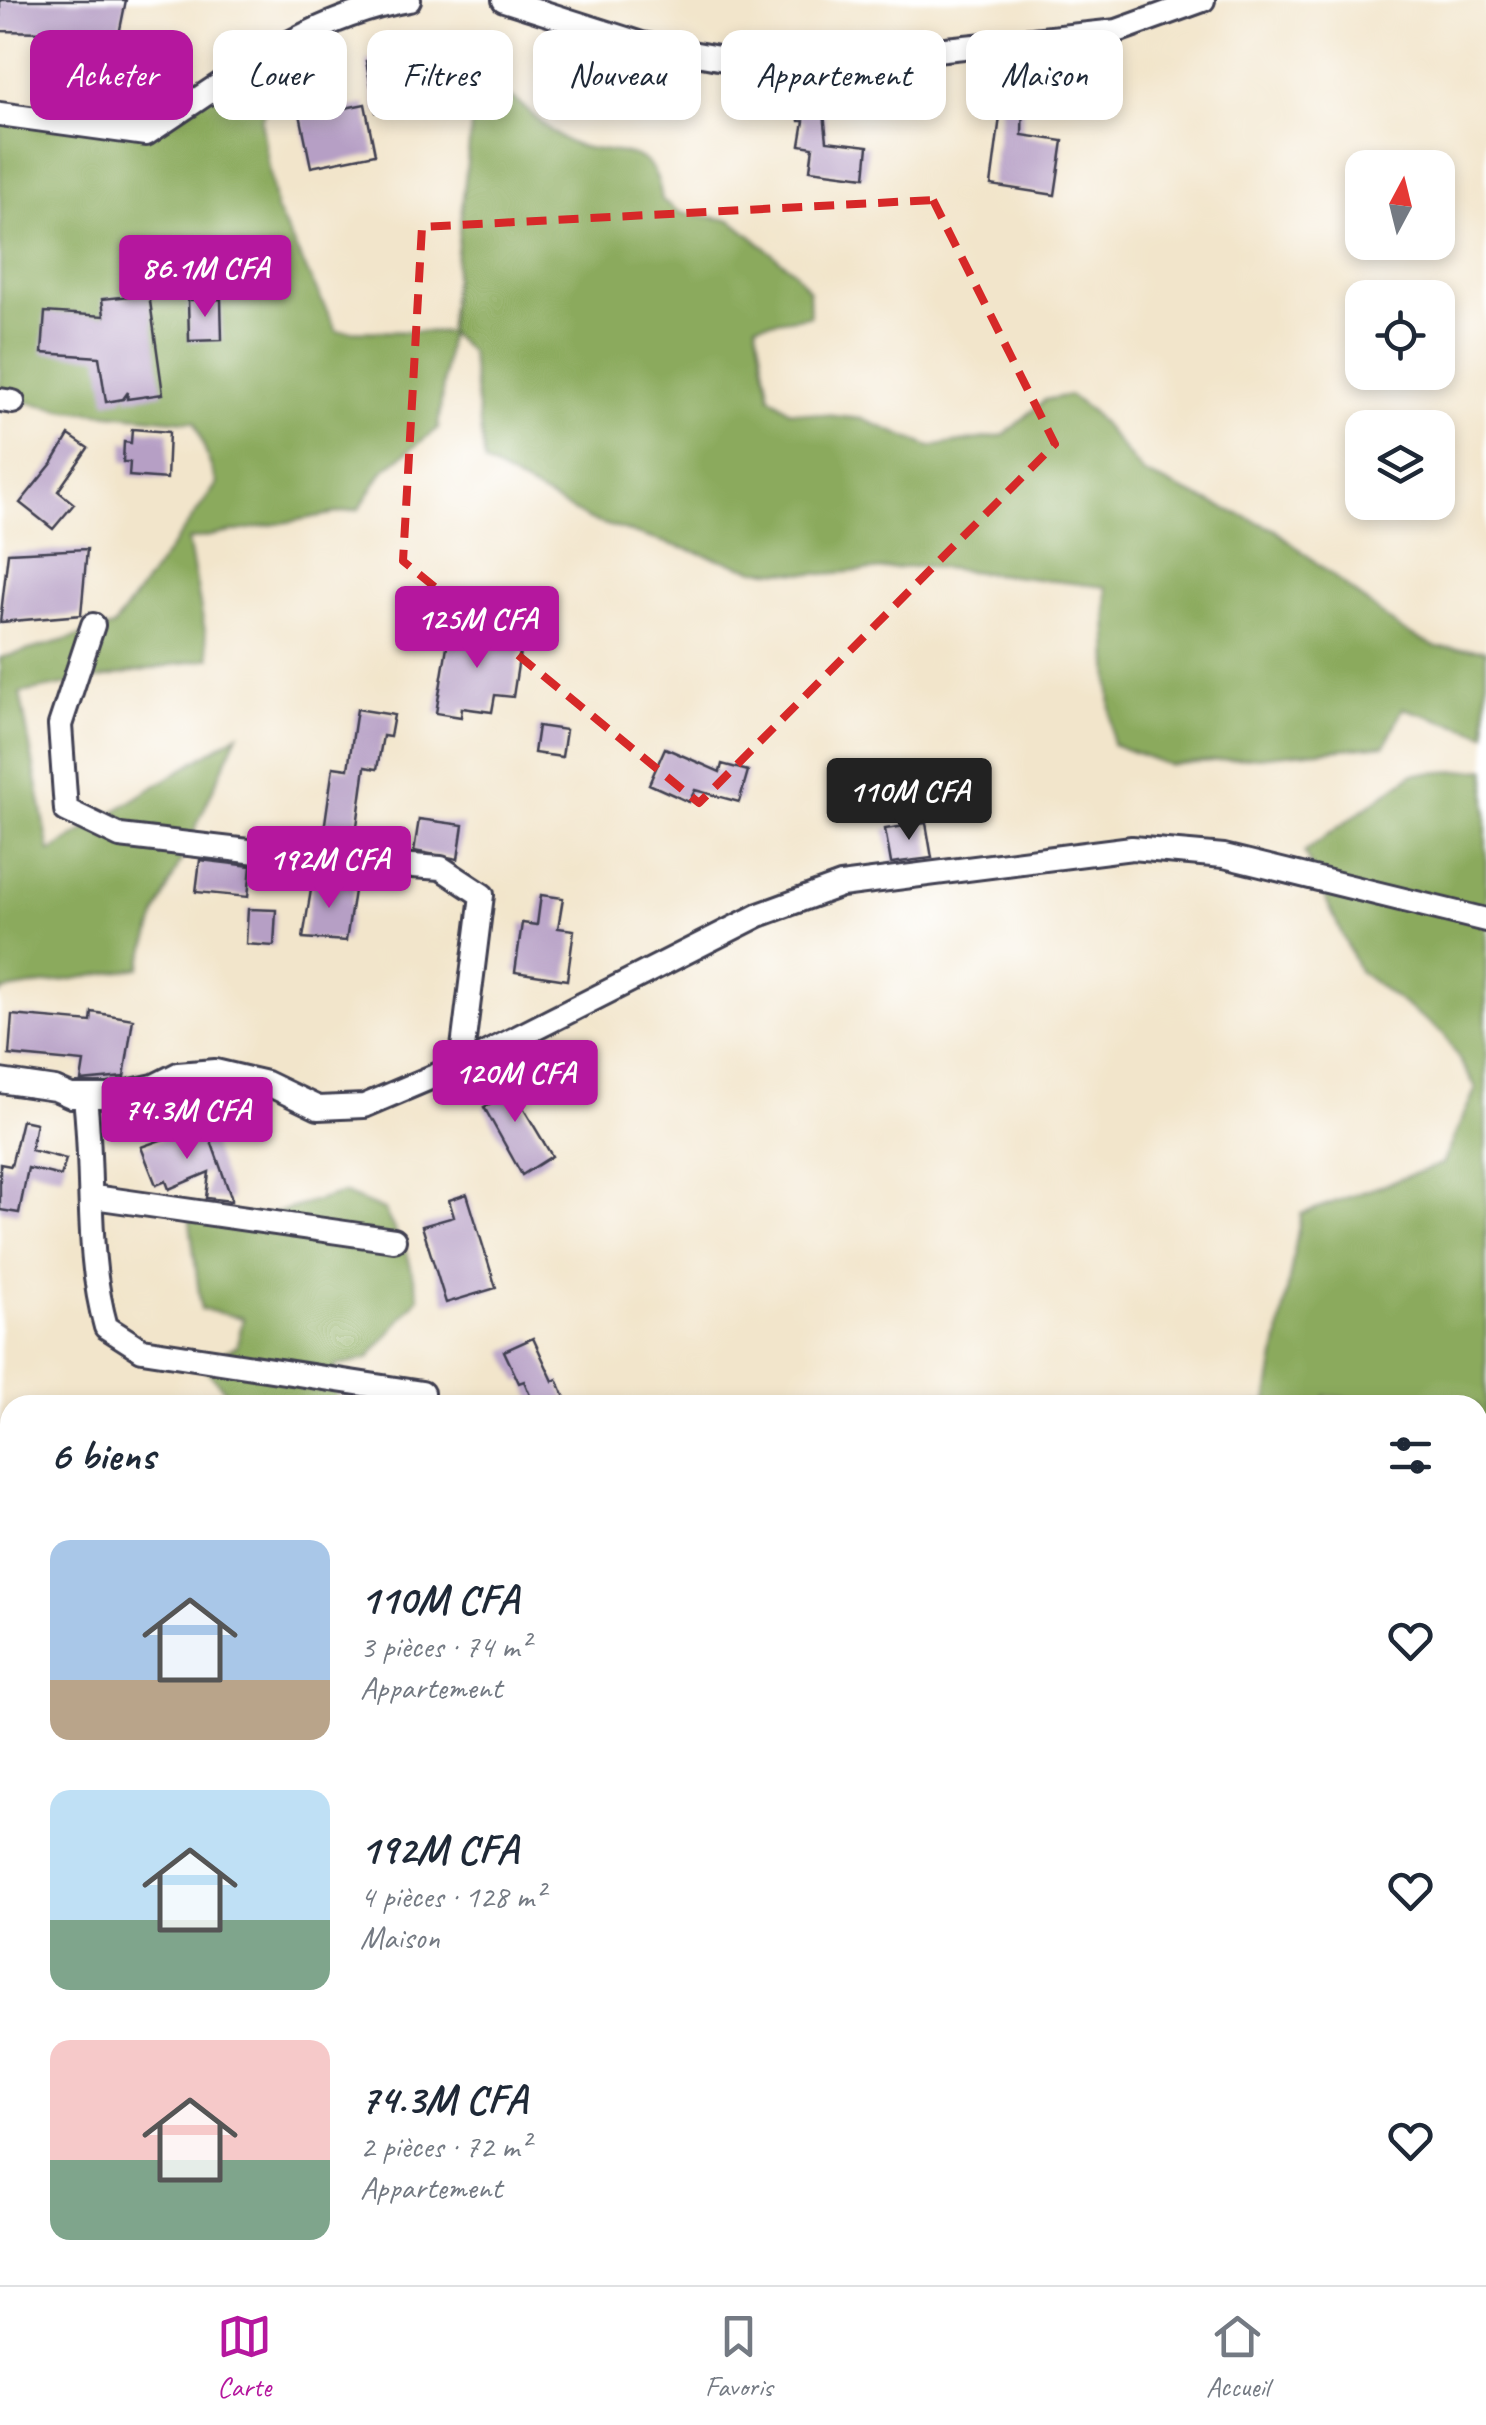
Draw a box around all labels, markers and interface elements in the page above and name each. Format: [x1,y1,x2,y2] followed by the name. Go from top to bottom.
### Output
[30,30,193,120] chip: Acheter
[213,30,347,120] chip: Louer
[367,30,513,120] chip: Filtres
[533,30,701,120] chip: Nouveau
[721,30,946,120] chip: Appartement
[966,30,1123,120] chip: Maison
[1345,150,1455,260] north arrow
[1345,150,1455,520] map controls
[91,235,319,320] pin: 86.1M CFA
[141,247,269,288] text: 86.1M CFA
[1345,280,1455,390] button: locate
[1345,410,1455,520] button: layers
[374,586,580,671] pin: 125M CFA
[417,598,537,639] text: 125M CFA
[806,758,1012,843] pin: 110M CFA
[849,770,969,811] text: 110M CFA
[226,826,432,911] pin: 192M CFA
[269,838,389,879] text: 192M CFA
[412,1040,618,1125] pin: 120M CFA
[455,1052,575,1093] text: 120M CFA
[73,1077,301,1162] pin: 74.3M CFA
[124,1089,250,1130] text: 74.3M CFA
[1383,1428,1438,1483] icon: filters
[50,1429,155,1482] text: 6 biens
[360,1573,518,1626] text: 110M CFA
[130,1580,250,1700] icon: home
[1383,1613,1438,1668] icon: heart
[360,1626,529,1667] text: 3 pièces · 74 m²
[360,1667,502,1708] text: Appartement
[360,1823,518,1876] text: 192M CFA
[130,1830,250,1950] icon: home
[1383,1863,1438,1918] icon: heart
[360,1876,544,1917] text: 4 pièces · 128 m²
[360,1917,440,1958] text: Maison
[360,2073,526,2126] text: 74.3M CFA
[130,2080,250,2200] icon: home
[1383,2113,1438,2168] icon: heart
[360,2126,529,2167] text: 2 pièces · 72 m²
[360,2167,502,2208] text: Appartement
[217,2309,272,2404] tab: Carte
[705,2309,773,2404] tab: Favoris
[1206,2309,1269,2404] tab: Accueil

